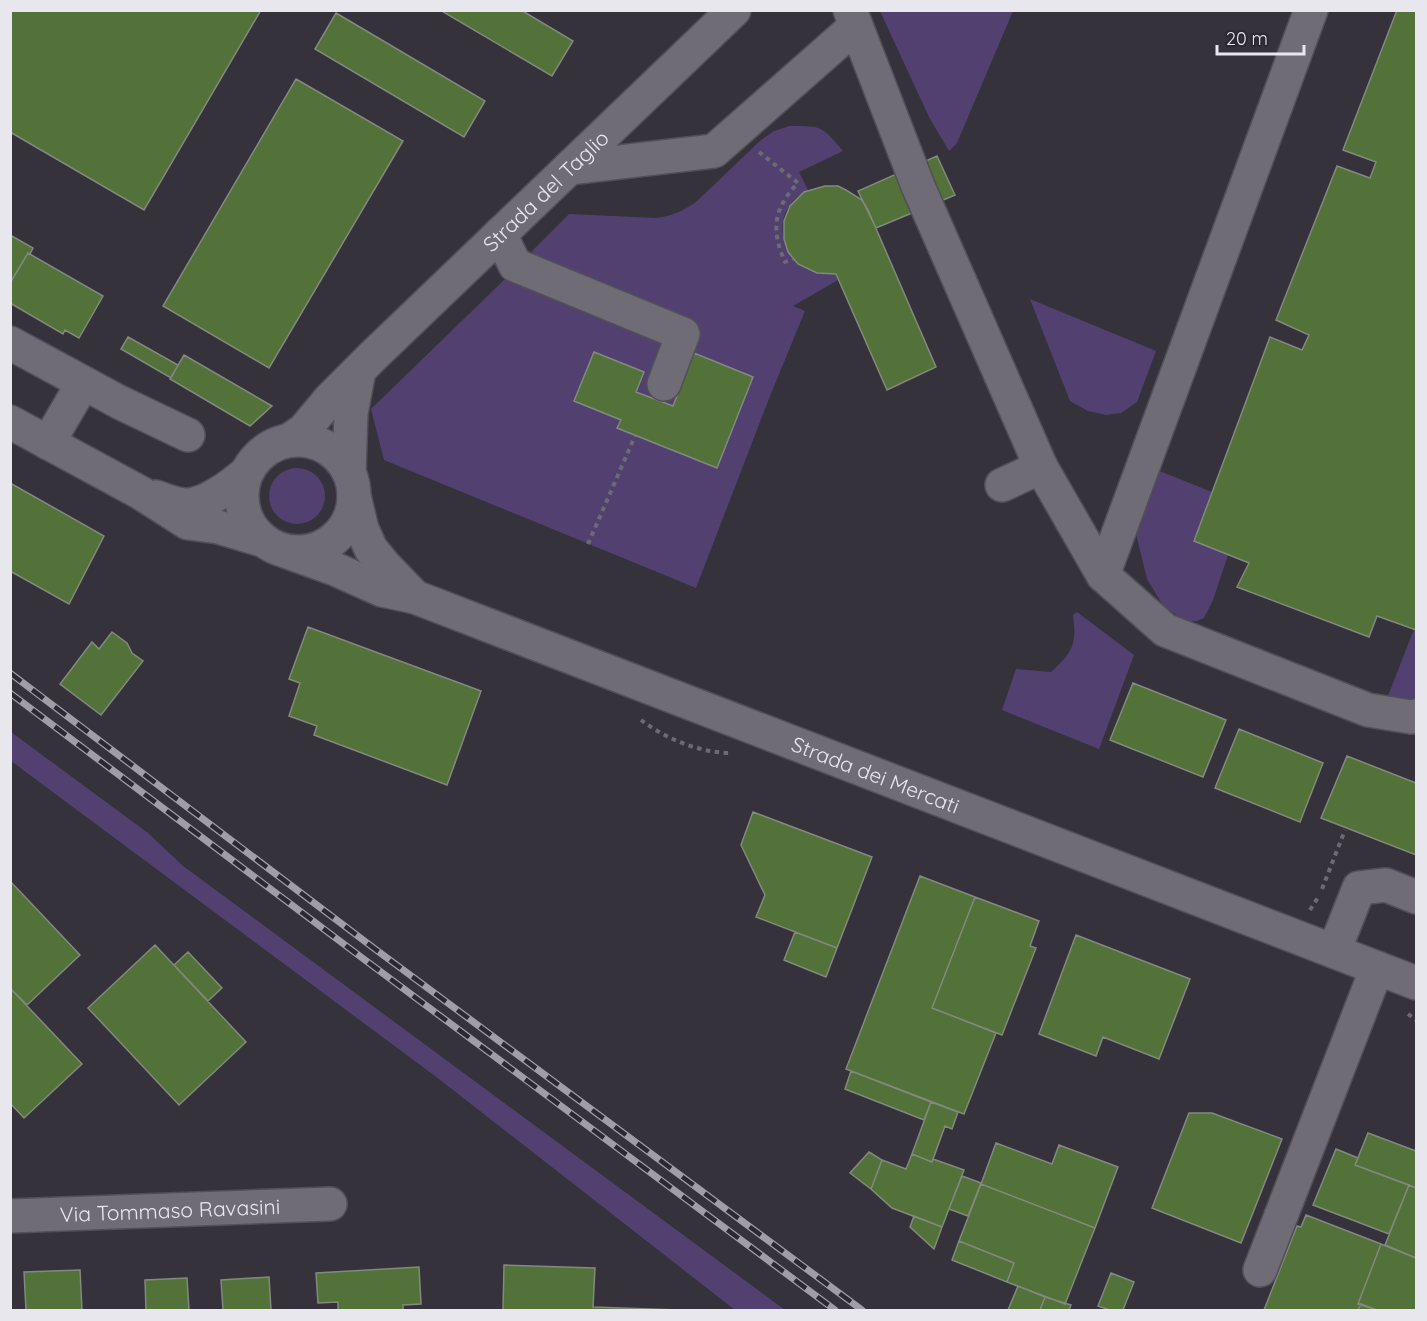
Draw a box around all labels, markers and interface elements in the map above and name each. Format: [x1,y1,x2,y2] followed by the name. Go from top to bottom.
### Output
[1217,18,1304,56] scale bar
[1226,27,1268,50] text: 20 m
[477,124,614,257] street label: Strada del Taglio
[788,731,963,819] street label: Strada dei Mercati
[59,1193,281,1227] street label: Via Tommaso Ravasini

